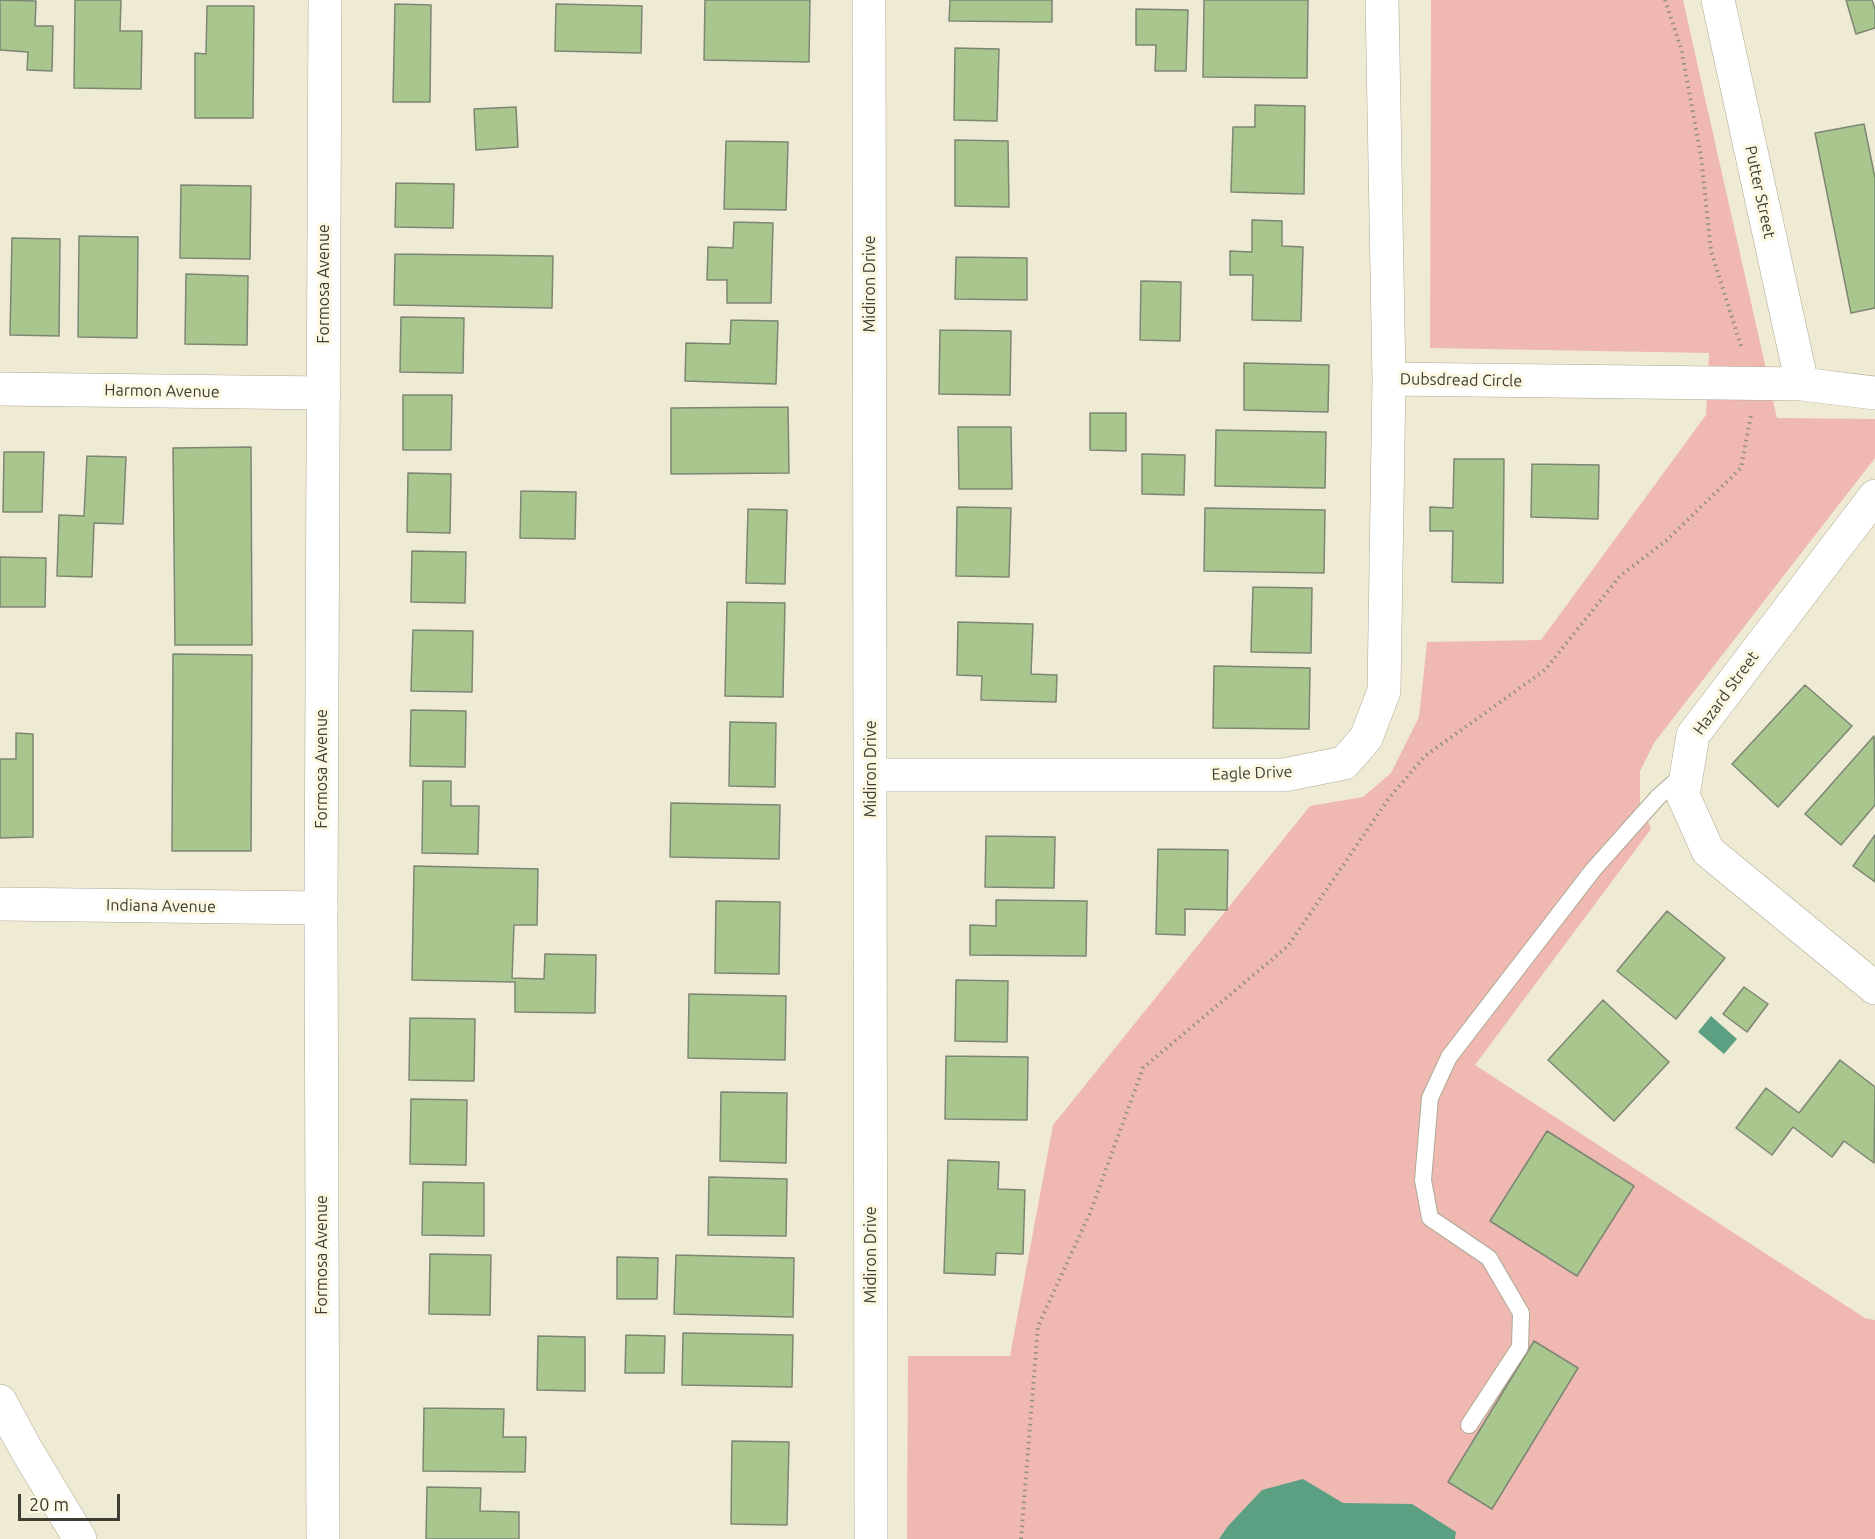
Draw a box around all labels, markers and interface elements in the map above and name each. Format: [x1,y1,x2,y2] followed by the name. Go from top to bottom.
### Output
[1741,144,1779,240] street label: Putter Street
[314,224,334,344] street label: Formosa Avenue
[860,235,880,333] street label: Midiron Drive
[1400,369,1522,391] street label: Dubsdread Circle
[104,380,220,402] street label: Harmon Avenue
[1689,647,1763,739] street label: Hazard Street
[312,709,332,829] street label: Formosa Avenue
[861,720,881,818] street label: Midiron Drive
[1211,762,1293,784] street label: Eagle Drive
[106,895,216,917] street label: Indiana Avenue
[312,1195,332,1315] street label: Formosa Avenue
[861,1206,881,1304] street label: Midiron Drive
[21,1482,123,1520] scale bar
[29,1494,69,1514] text: 20 m

